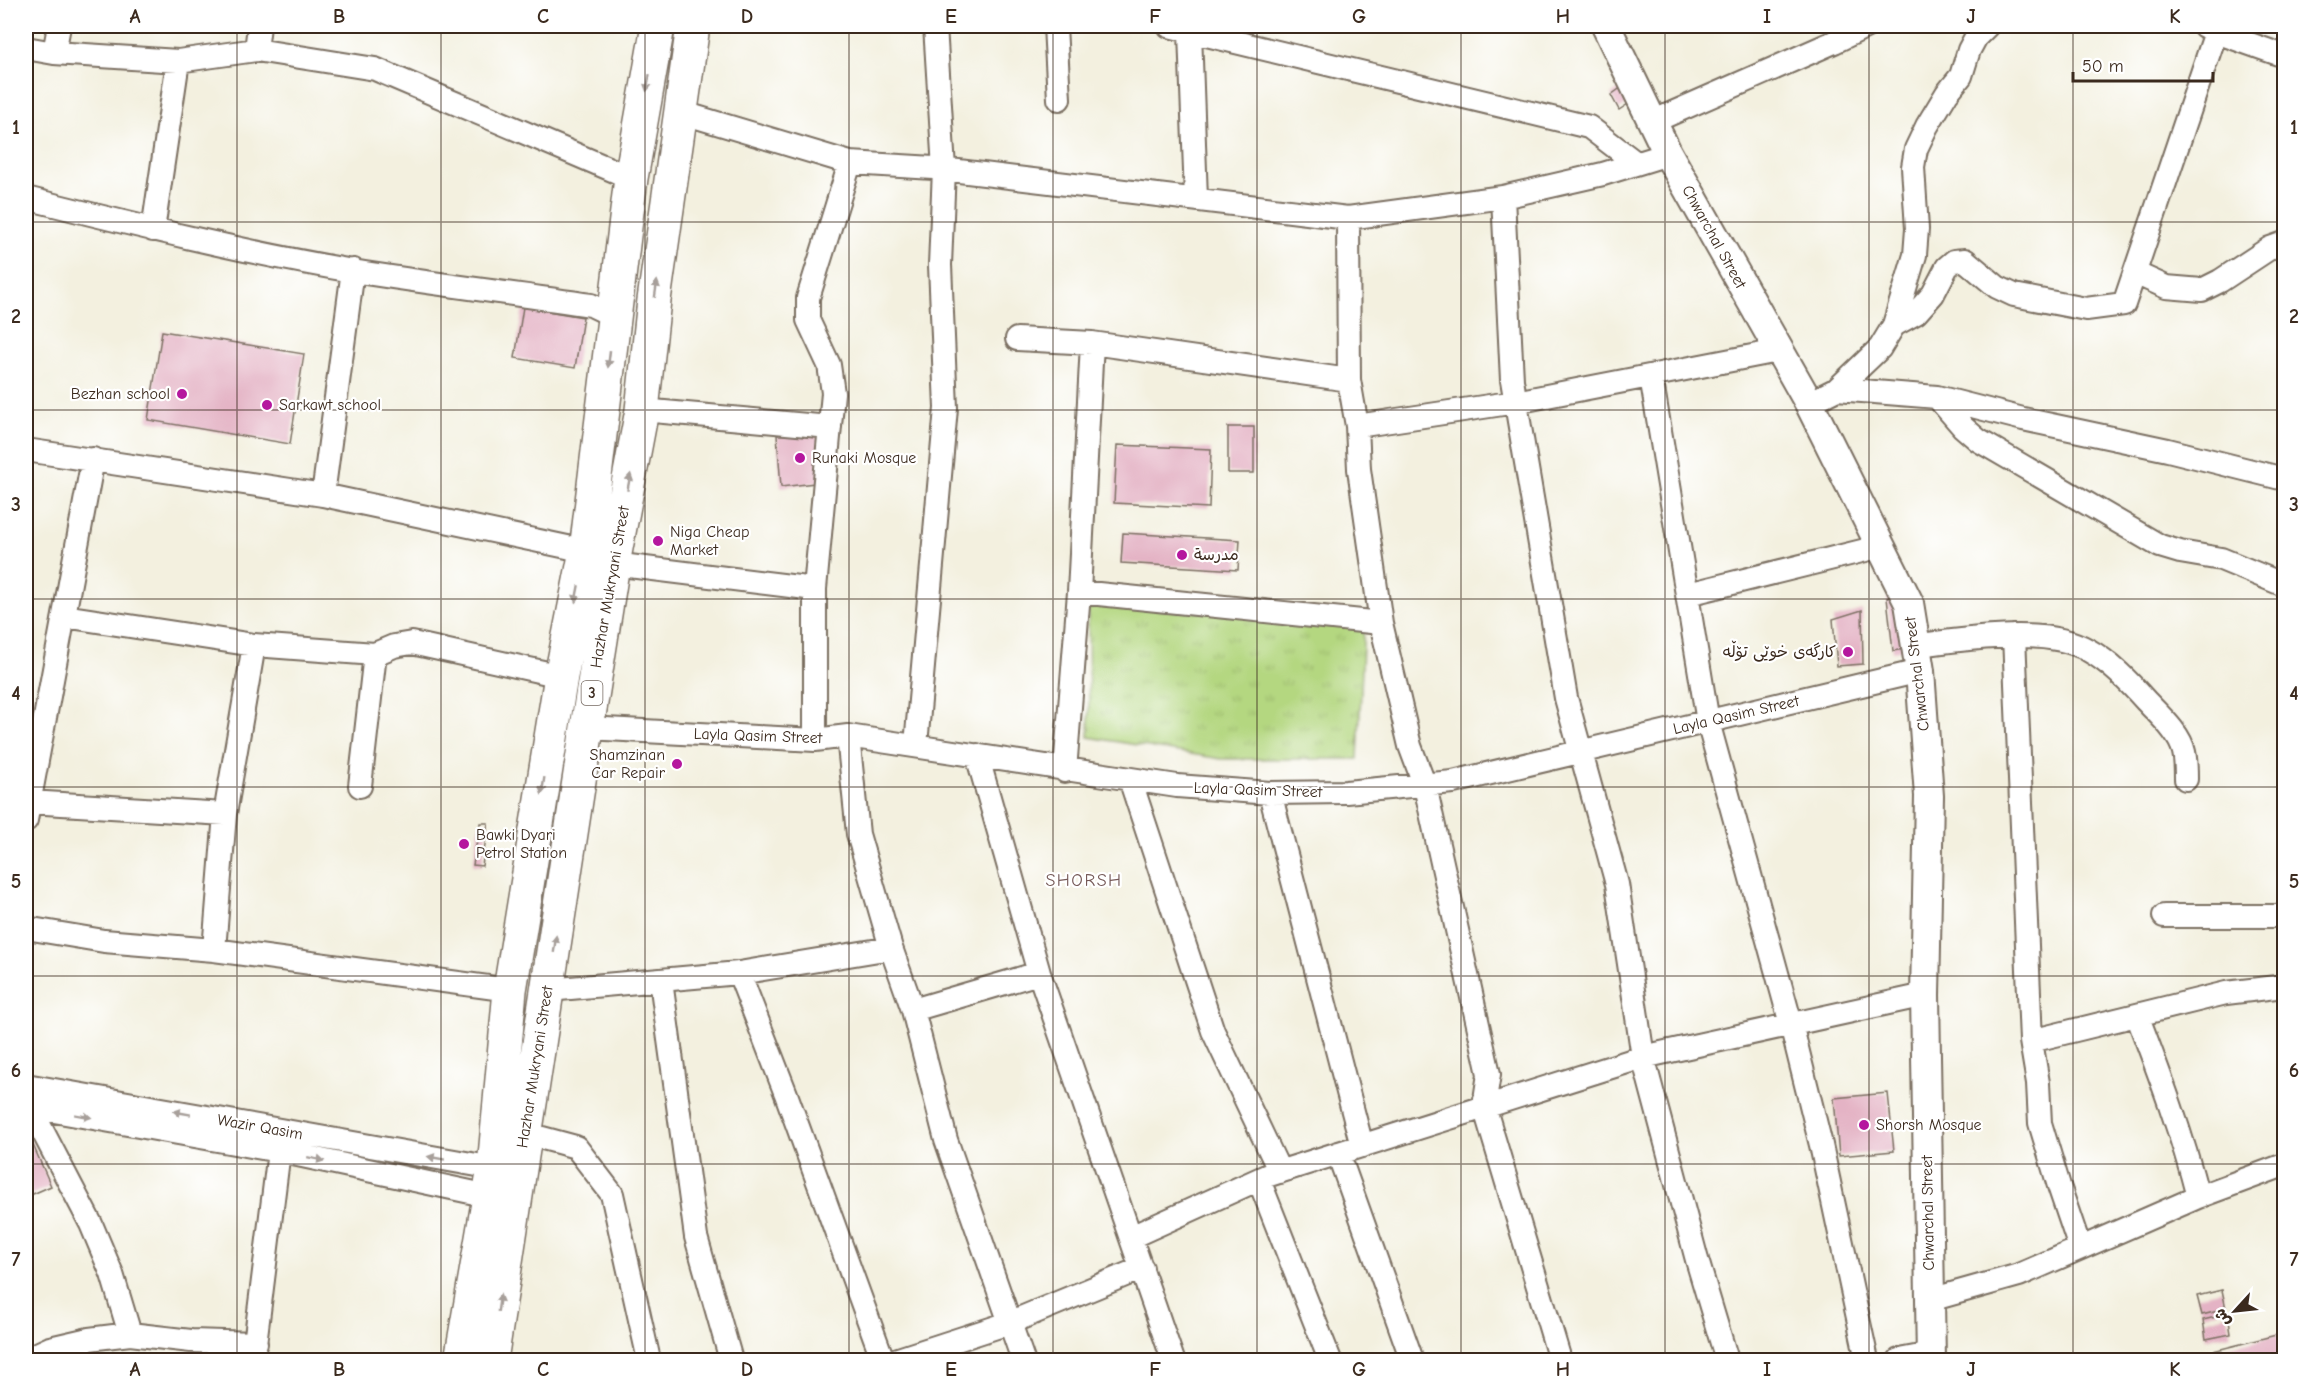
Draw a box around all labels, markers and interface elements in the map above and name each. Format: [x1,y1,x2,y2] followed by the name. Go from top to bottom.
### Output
[129,5,141,28] text: A
[333,5,345,28] text: B
[537,5,549,28] text: C
[741,5,753,28] text: D
[945,5,957,28] text: E
[1149,5,1161,28] text: F
[1352,5,1366,28] text: G
[1556,5,1570,28] text: H
[1763,5,1771,28] text: I
[1966,5,1976,28] text: J
[2169,5,2181,28] text: K
[2073,45,2212,83] scale bar
[2082,56,2124,77] text: 50 m
[643,74,652,93] one-way arrow
[12,116,20,139] text: 1
[2290,116,2298,139] text: 1
[1678,182,1750,292] street label: Chwarchal Street
[651,279,660,298] one-way arrow
[11,305,21,328] text: 2
[2289,305,2299,328] text: 2
[604,350,614,369] one-way arrow
[71,385,170,403] place label: Bezhan school
[175,387,189,401] marker: Bezhan school
[279,396,381,414] place label: Sarkawt school
[260,398,274,412] marker: Sarkawt school
[812,449,916,467] place label: Runaki Mosque
[793,451,807,465] marker: Runaki Mosque
[625,472,634,491] one-way arrow
[11,493,21,516] text: 3
[2289,493,2299,516] text: 3
[587,504,633,669] street label: Hazhar Mukryani Street
[670,523,749,559] place label: Niga Cheap Market
[651,534,665,548] marker: Niga Cheap Market
[1194,546,1239,564] place label: مدرسة
[1175,548,1189,562] marker: مدرسة
[572,585,581,604] one-way arrow
[1901,615,1933,732] street label: Chwarchal Street
[1723,640,1836,662] place label: کارگەی خوێی تۆڵە
[1841,645,1855,659] marker: کارگەی خوێی تۆڵە
[582,681,602,705] road number: 3
[11,682,21,705] text: 4
[2289,682,2299,705] text: 4
[1671,692,1801,738] street label: Layla Qasim Street
[693,725,823,747] street label: Layla Qasim Street
[590,746,666,782] place label: Shamzinan Car Repair
[670,757,684,771] marker: Shamzinan Car Repair
[539,777,548,796] one-way arrow
[1193,779,1323,801] street label: Layla Qasim Street
[476,826,567,862] place label: Bawki Dyari Petrol Station
[457,837,471,851] marker: Bawki Dyari Petrol Station
[11,870,21,893] text: 5
[1045,870,1123,891] district label: SHORSH
[2289,870,2299,893] text: 5
[551,934,560,953] one-way arrow
[513,984,557,1149] street label: Hazhar Mukryani Street
[11,1059,21,1082] text: 6
[2289,1059,2299,1082] text: 6
[172,1108,191,1117] one-way arrow
[216,1111,304,1143] street label: Wazir Qasim
[74,1112,93,1121] one-way arrow
[1876,1116,1982,1134] place label: Shorsh Mosque
[1857,1118,1871,1132] marker: Shorsh Mosque
[426,1153,445,1162] one-way arrow
[307,1155,326,1164] one-way arrow
[1918,1155,1938,1271] street label: Chwarchal Street
[12,1248,21,1271] text: 7
[2290,1248,2299,1271] text: 7
[2205,1281,2265,1341] north arrow
[495,1293,504,1312] one-way arrow
[2211,1305,2235,1329] text: ش
[129,1358,141,1381] text: A
[333,1358,345,1381] text: B
[537,1358,549,1381] text: C
[741,1358,753,1381] text: D
[945,1358,957,1381] text: E
[1149,1358,1161,1381] text: F
[1352,1358,1366,1381] text: G
[1556,1358,1570,1381] text: H
[1763,1358,1771,1381] text: I
[1966,1358,1976,1381] text: J
[2169,1358,2181,1381] text: K

